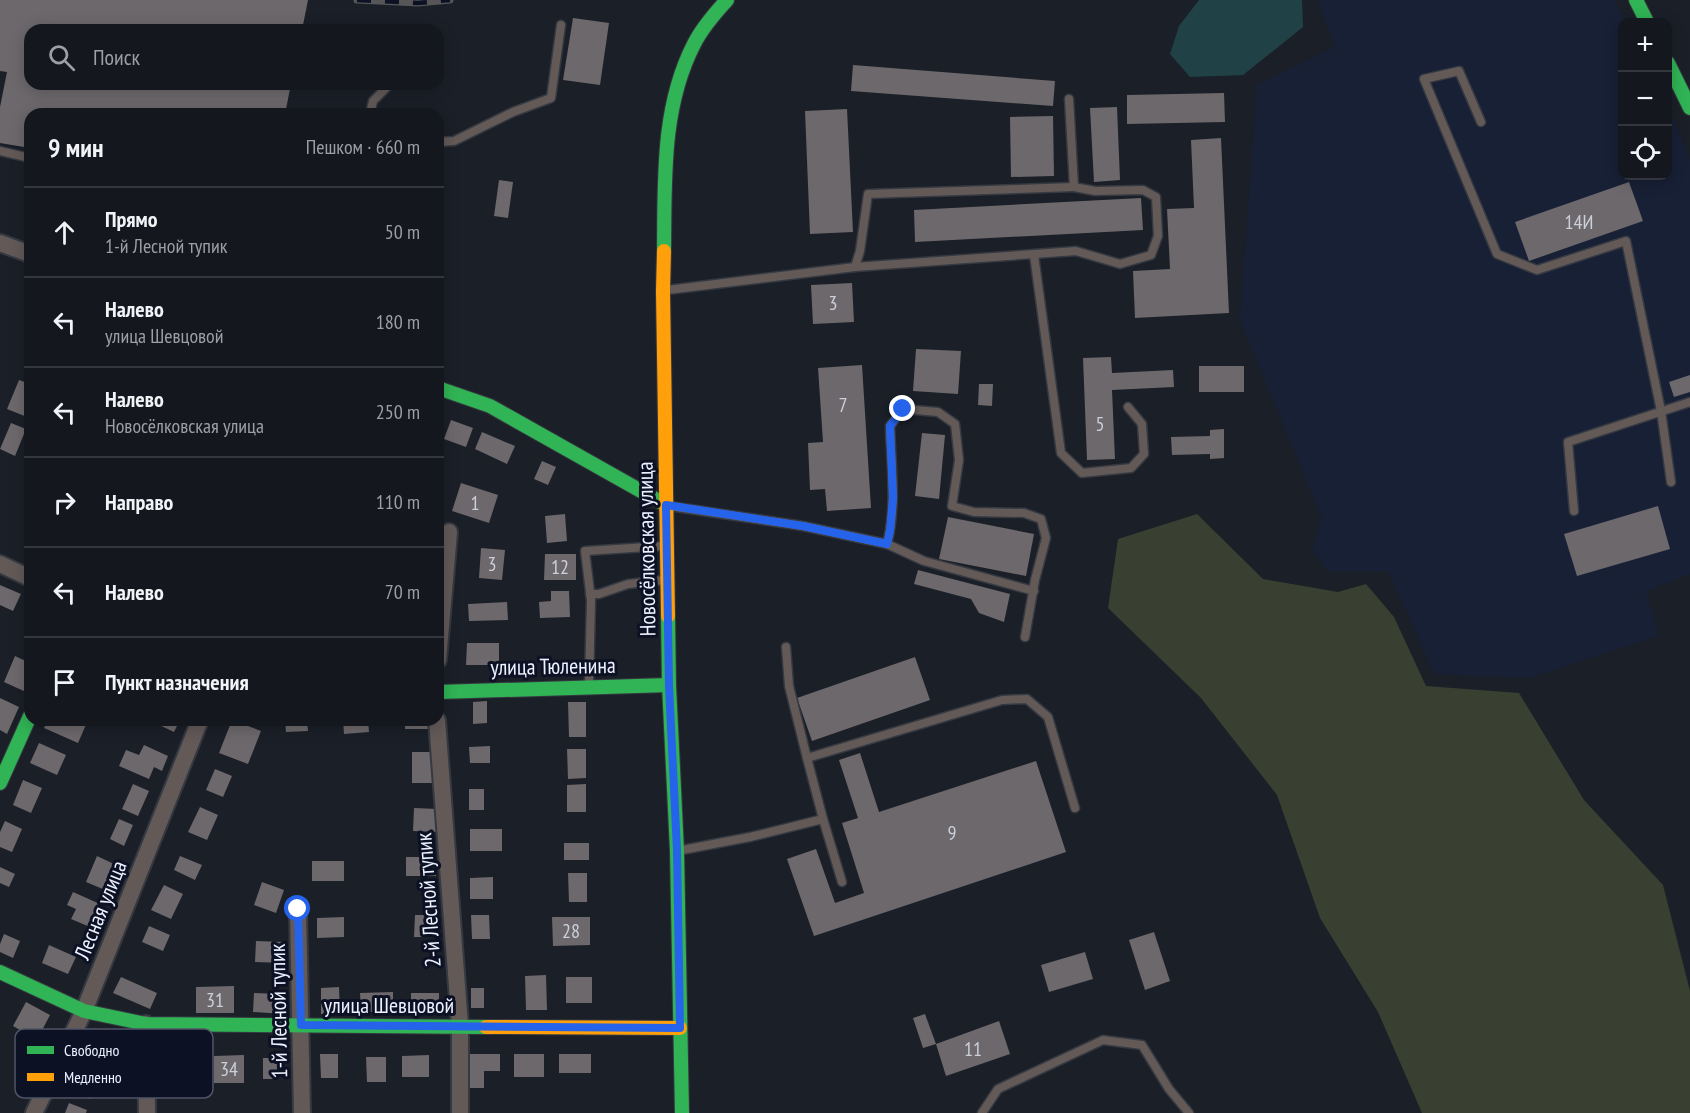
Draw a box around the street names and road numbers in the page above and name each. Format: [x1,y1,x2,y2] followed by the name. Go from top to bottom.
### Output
[630,461,662,637] street label: Новосёлковская улица
[490,651,616,681] street label: улица Тюленина
[409,831,447,968] street label: 2-й Лесной тупик
[67,856,133,965] street label: Лесная улица
[263,943,293,1079] street label: 1-й Лесной тупик
[324,991,454,1019] street label: улица Шевцовой

